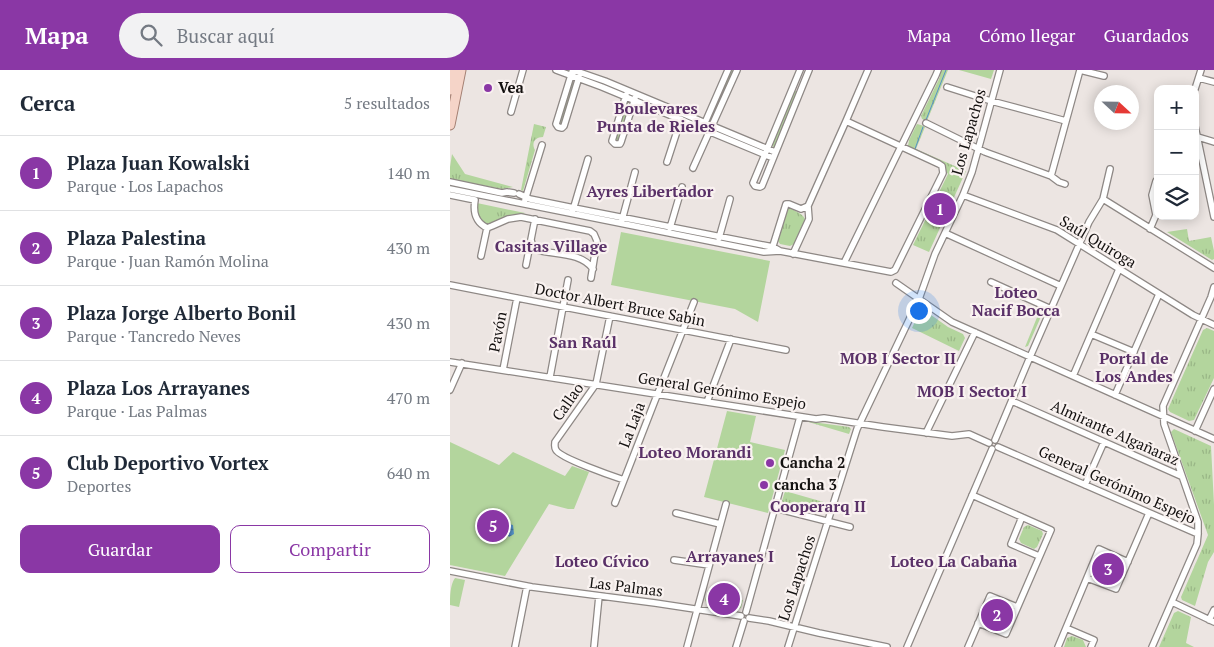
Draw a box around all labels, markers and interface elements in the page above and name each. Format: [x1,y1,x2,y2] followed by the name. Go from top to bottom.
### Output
[119,13,469,58] search box
[25,19,89,51] text: Mapa
[137,21,165,49] icon: search
[177,23,274,48] text: Buscar aquí
[907,23,951,47] text: Mapa
[979,23,1075,47] text: Cómo llegar
[1103,23,1189,47] text: Guardados
[498,77,525,97] place label: Vea
[482,82,494,94] marker: Vea
[1094,85,1139,130] north arrow
[1154,85,1199,220] map controls
[1154,85,1199,130] button: +
[946,86,990,177] street label: Los Lapachos
[20,89,75,117] text: Cerca
[344,92,430,114] text: 5 resultados
[597,97,715,137] district label: Boulevares Punta de Rieles
[1154,130,1199,175] button: −
[67,150,250,175] text: Plaza Juan Kowalski
[31,162,41,184] text: 1
[387,162,430,184] text: 140 m
[67,175,223,197] text: Parque · Los Lapachos
[1154,175,1199,220] button: layers
[587,180,713,202] district label: Ayres Libertador
[924,190,956,228] pin: 1
[1056,210,1141,272] street label: Saúl Quiroga
[67,225,206,250] text: Plaza Palestina
[495,235,608,257] district label: Casitas Village
[31,237,41,259] text: 2
[387,237,430,259] text: 430 m
[67,250,269,272] text: Parque · Juan Ramón Molina
[533,278,707,330] street label: Doctor Albert Bruce Sabin
[972,281,1060,321] district label: Loteo Nacif Bocca
[906,298,932,324] your location
[67,300,296,325] text: Plaza Jorge Alberto Bonil
[483,310,511,354] street label: Pavón
[31,312,41,334] text: 3
[387,312,430,334] text: 430 m
[67,325,241,347] text: Parque · Tancredo Neves
[549,331,617,353] district label: San Raúl
[840,347,956,369] district label: MOB I Sector II
[1095,347,1173,387] district label: Portal de Los Andes
[637,367,808,413] street label: General Gerónimo Espejo
[67,375,250,400] text: Plaza Los Arrayanes
[547,378,587,424] street label: Callao
[917,380,1027,402] district label: MOB I Sector I
[31,387,41,409] text: 4
[387,387,430,409] text: 470 m
[1048,395,1183,469] street label: Almirante Algañaraz
[613,399,649,450] street label: La Laja
[67,400,207,422] text: Parque · Las Palmas
[1036,440,1199,528] street label: General Gerónimo Espejo
[639,441,751,463] district label: Loteo Morandi
[67,450,269,475] text: Club Deportivo Vortex
[780,452,846,472] place label: Cancha 2
[764,457,776,469] marker: Cancha 2
[31,462,41,484] text: 5
[387,462,430,484] text: 640 m
[774,474,837,494] place label: cancha 3
[67,475,131,497] text: Deportes
[758,479,770,491] marker: cancha 3
[770,495,866,517] district label: Cooperarq II
[477,507,509,545] pin: 5
[20,525,220,573] button: Guardar
[230,525,430,573] button: Compartir
[773,532,819,623] street label: Los Lapachos
[686,545,774,567] district label: Arrayanes I
[555,550,650,572] district label: Loteo Cívico
[891,550,1018,572] district label: Loteo La Cabaña
[1092,550,1124,588] pin: 3
[588,572,664,600] street label: Las Palmas
[708,580,740,618] pin: 4
[981,596,1013,634] pin: 2

